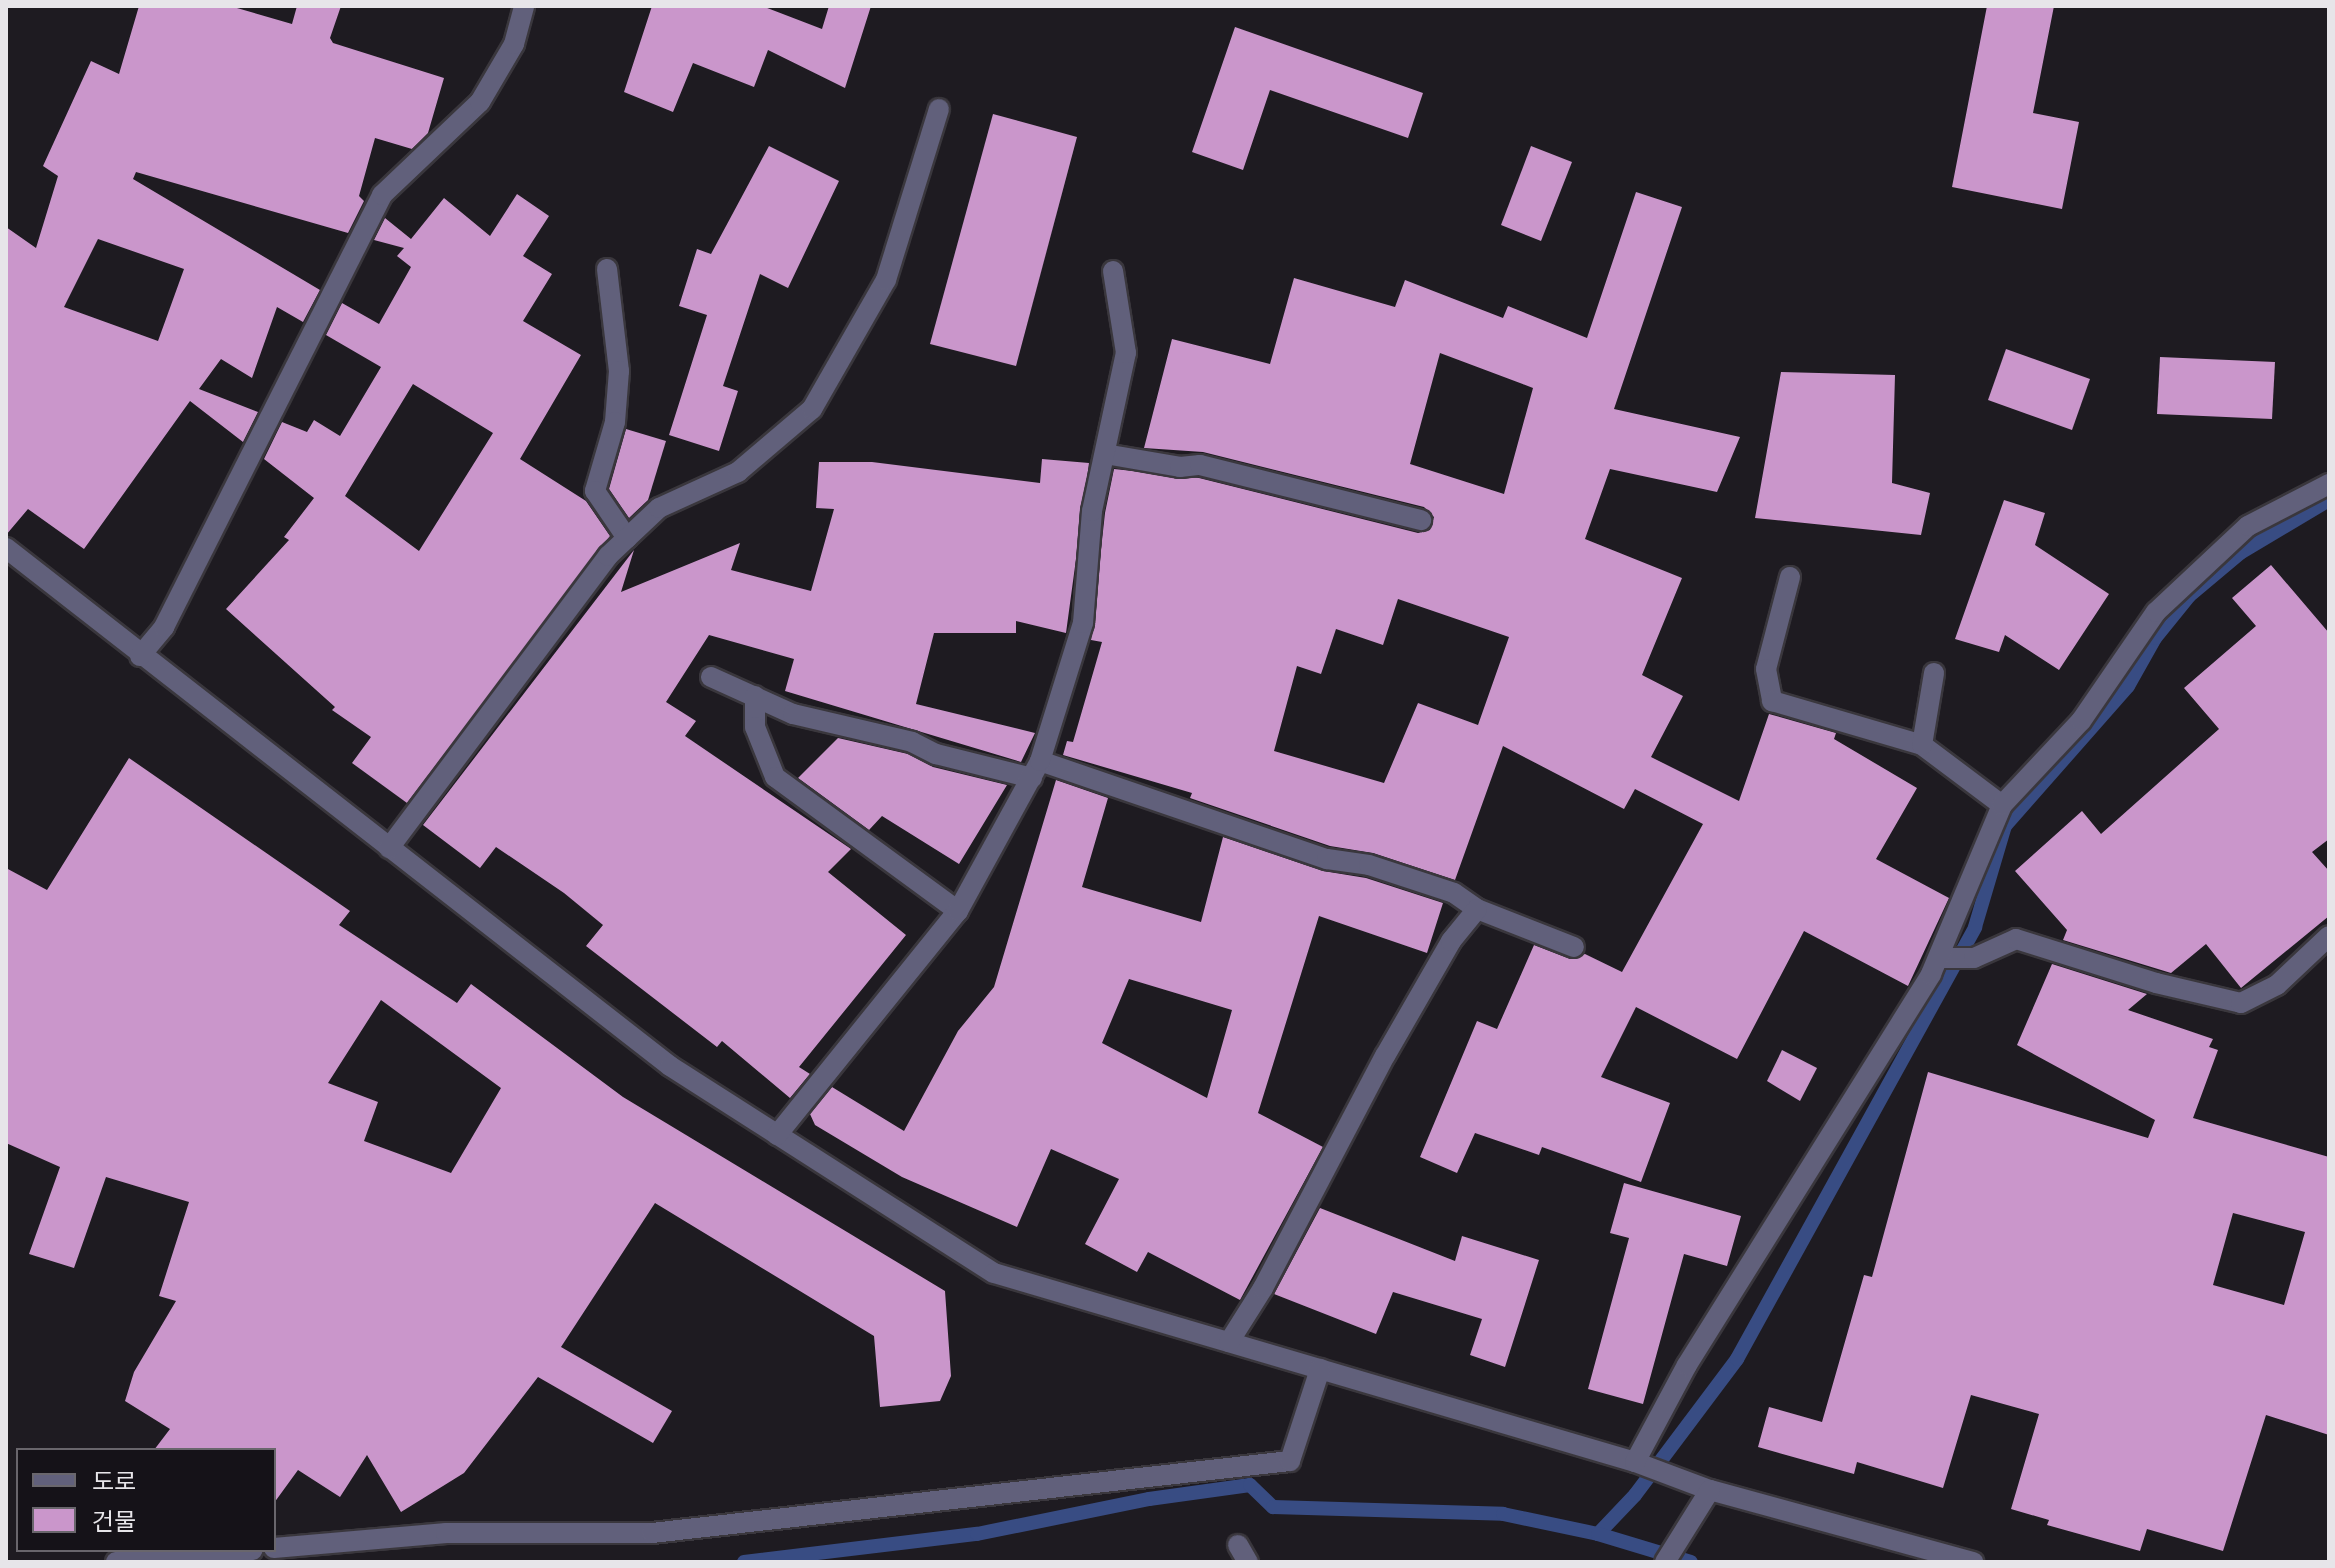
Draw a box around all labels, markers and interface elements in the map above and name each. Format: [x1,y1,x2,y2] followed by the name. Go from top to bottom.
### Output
[16,1448,276,1552] legend
[92,1471,136,1495] text: 도로
[92,1511,136,1535] text: 건물

